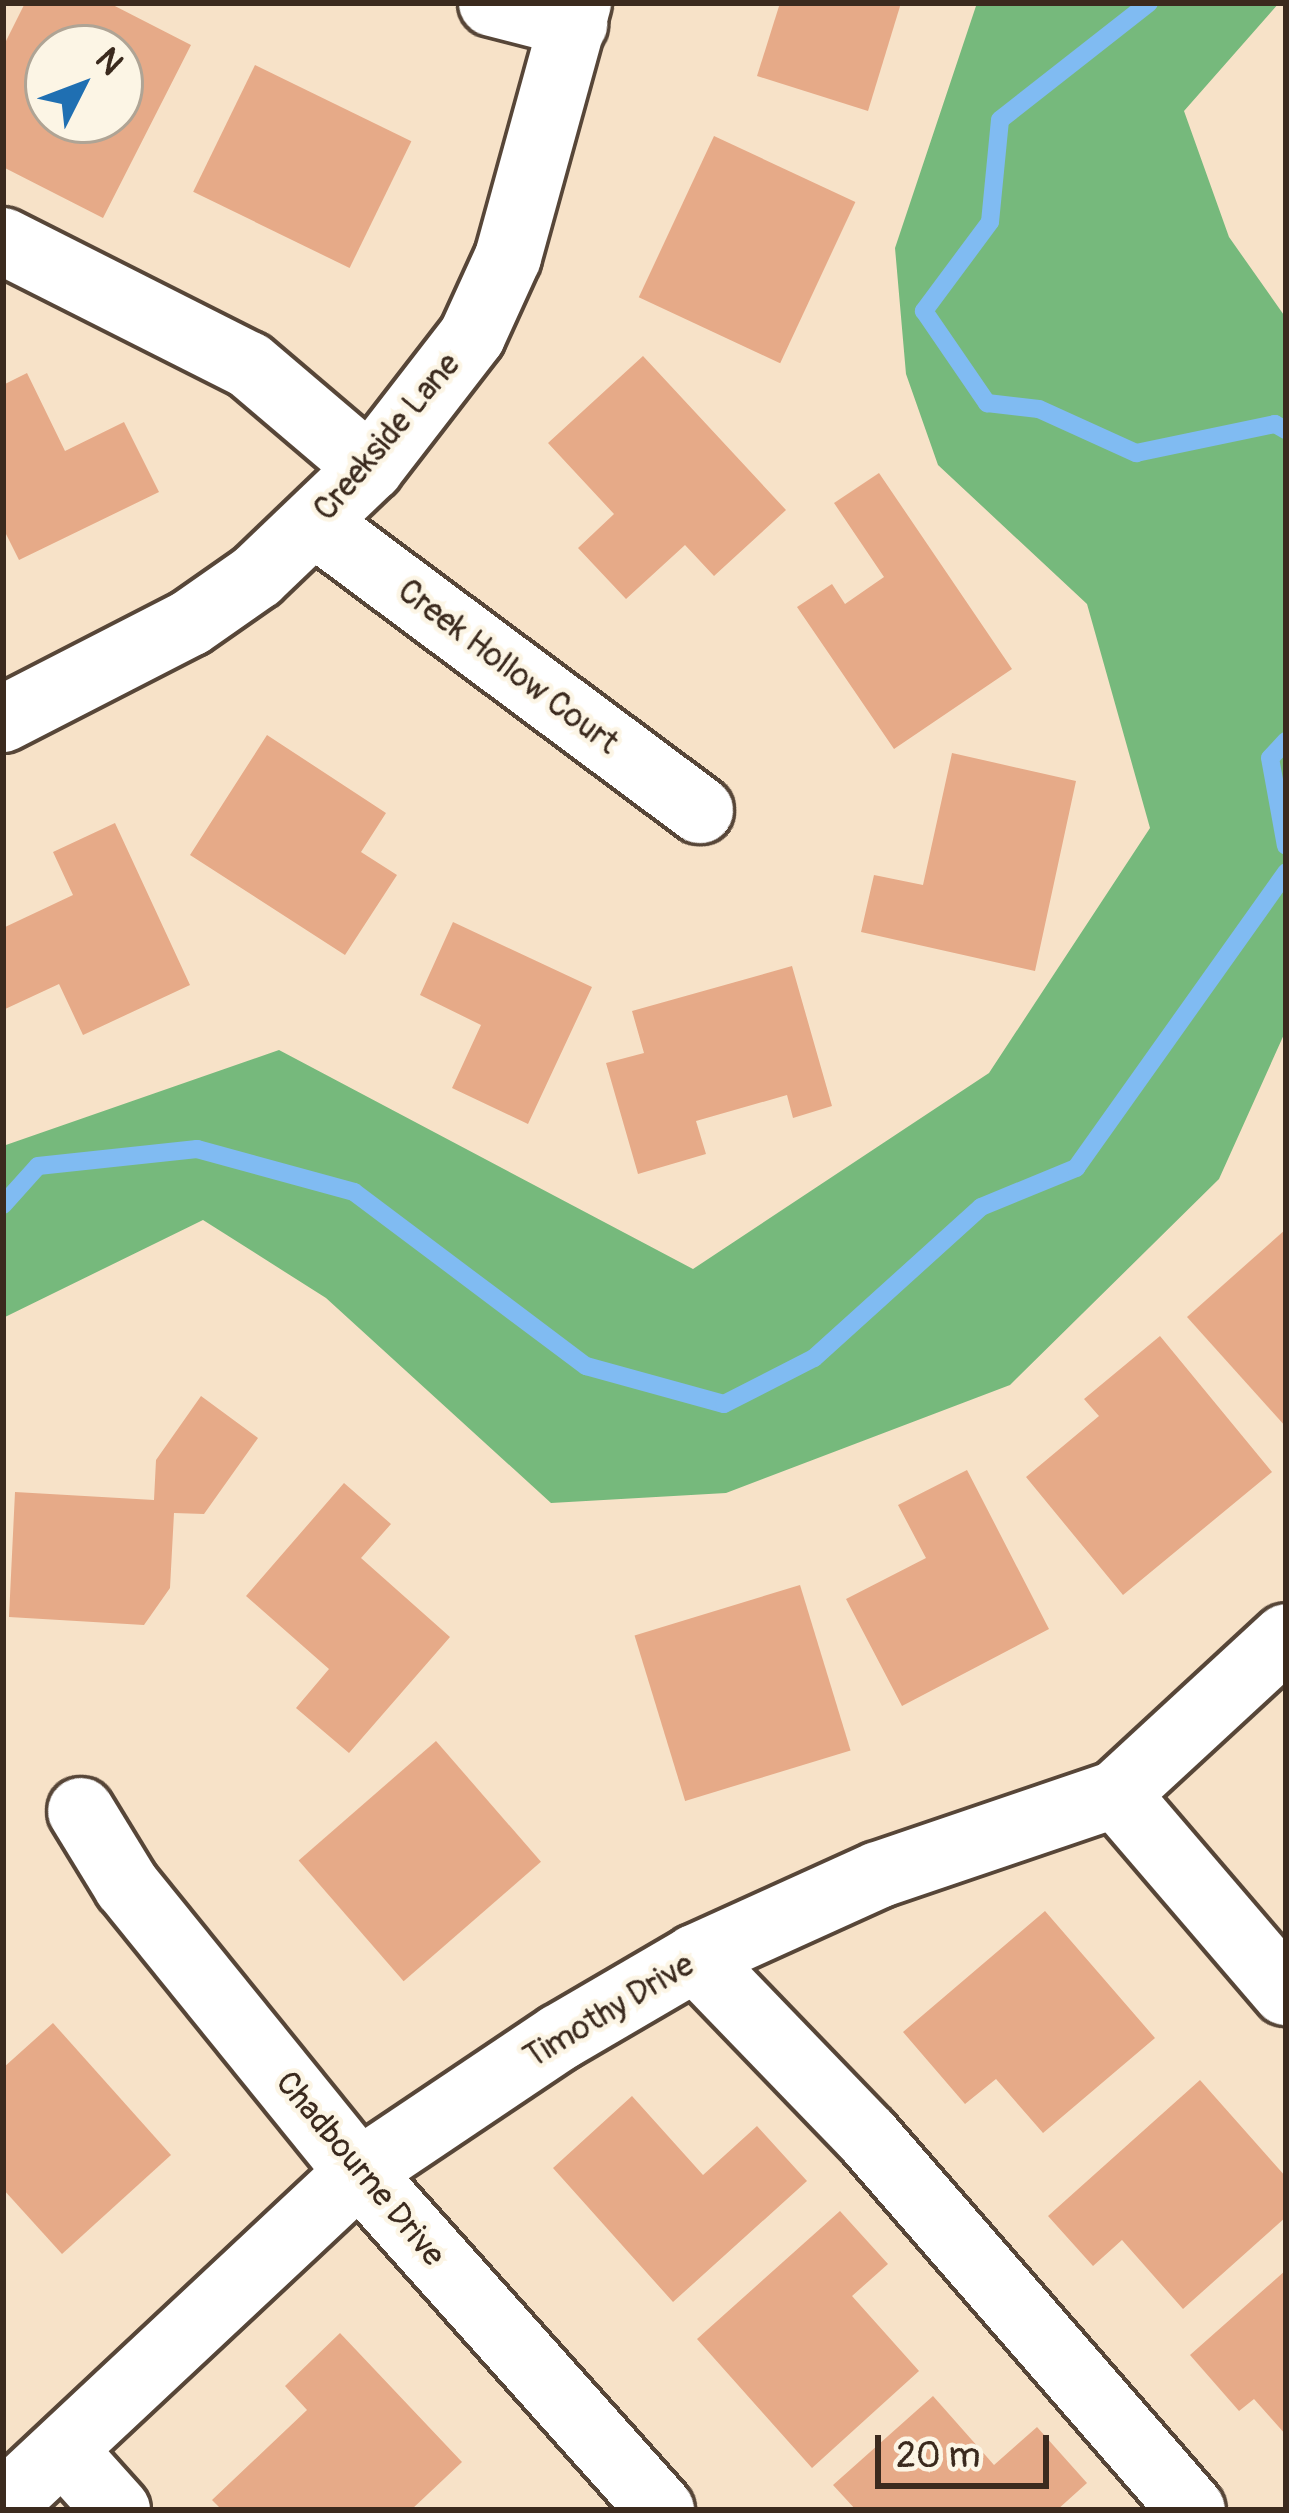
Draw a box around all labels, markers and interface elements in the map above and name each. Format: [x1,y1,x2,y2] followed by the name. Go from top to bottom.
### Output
[24,24,144,144] north arrow
[86,40,132,84] text: N
[306,345,468,529] street label: Creekside Lane
[390,571,626,763] street label: Creek Hollow Court
[517,1945,701,2077] street label: Timothy Drive
[267,2063,453,2275] street label: Chadbourne Drive
[881,2411,1055,2485] scale bar
[896,2433,981,2478] text: 20 m

